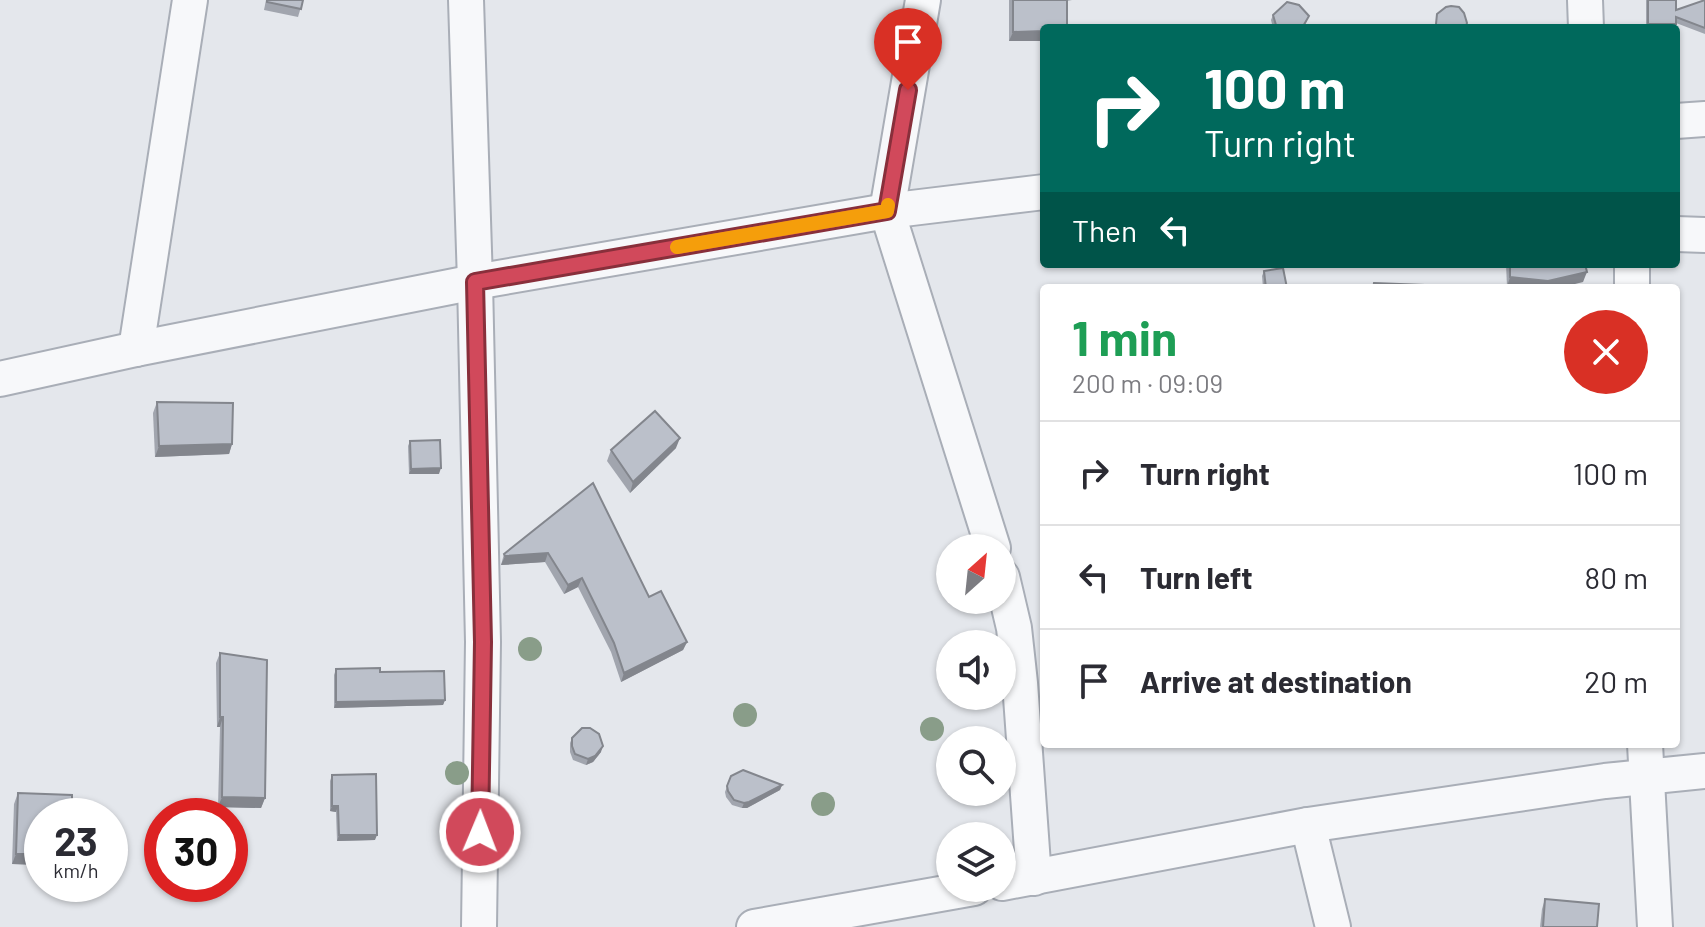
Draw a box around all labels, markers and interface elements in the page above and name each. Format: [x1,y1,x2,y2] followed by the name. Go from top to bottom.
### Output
[874,8,942,90] pin
[886,20,930,64] icon: arrive
[1204,53,1346,120] text: 100 m
[1072,56,1176,160] icon: right
[1204,121,1356,164] text: Turn right
[1153,208,1197,252] icon: left
[1072,212,1137,248] text: Then
[1072,308,1177,366] text: 1 min
[1564,310,1648,394] button: close
[1072,367,1223,398] text: 200 m · 09:09
[1072,451,1116,495] icon: right
[1140,455,1270,491] text: Turn right
[1573,455,1648,491] text: 100 m
[936,534,1016,614] north arrow
[936,534,1016,902] map controls
[1072,555,1116,599] icon: left
[1140,559,1253,595] text: Turn left
[1585,559,1648,595] text: 80 m
[936,630,1016,710] button: sound
[1072,659,1116,703] icon: arrive
[1140,663,1412,699] text: Arrive at destination
[1584,663,1648,699] text: 20 m
[936,726,1016,806] button: search
[438,790,522,874] position arrow
[144,798,248,902] speed limit sign: 30
[54,816,98,864] text: 23
[936,822,1016,902] button: layers
[53,858,99,882] text: km/h

